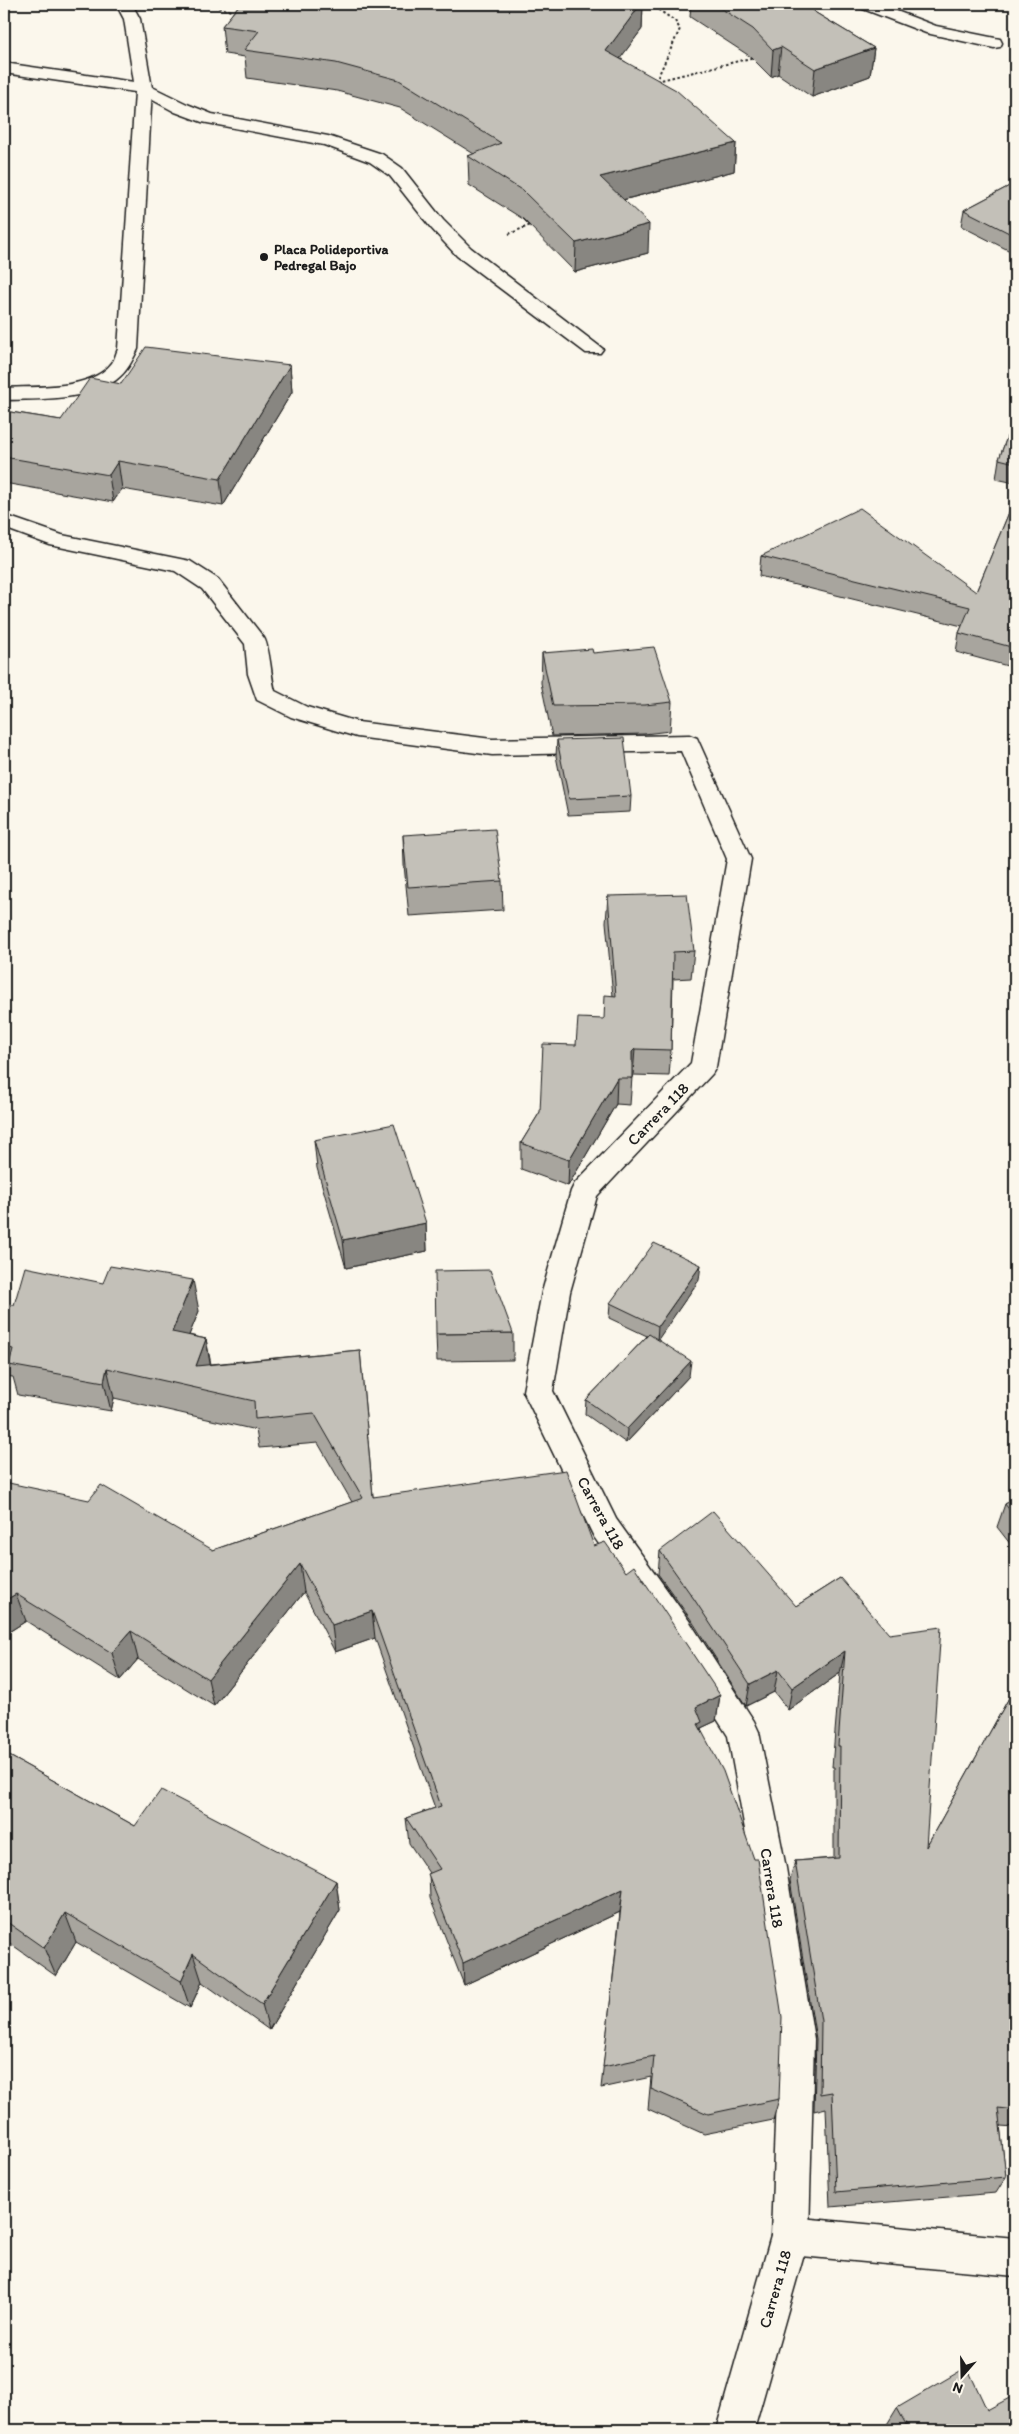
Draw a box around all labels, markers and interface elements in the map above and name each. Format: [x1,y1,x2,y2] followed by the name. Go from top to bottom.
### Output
[274,241,389,274] place label: Placa Polideportiva Pedregal Bajo
[258,251,270,263] marker: Placa Polideportiva Pedregal Bajo
[623,1078,693,1150] street label: Carrera 118
[573,1473,629,1553] street label: Carrera 118
[756,1847,788,1929] street label: Carrera 118
[755,2247,795,2330] street label: Carrera 118
[936,2352,986,2402] north arrow
[950,2378,965,2397] text: N

